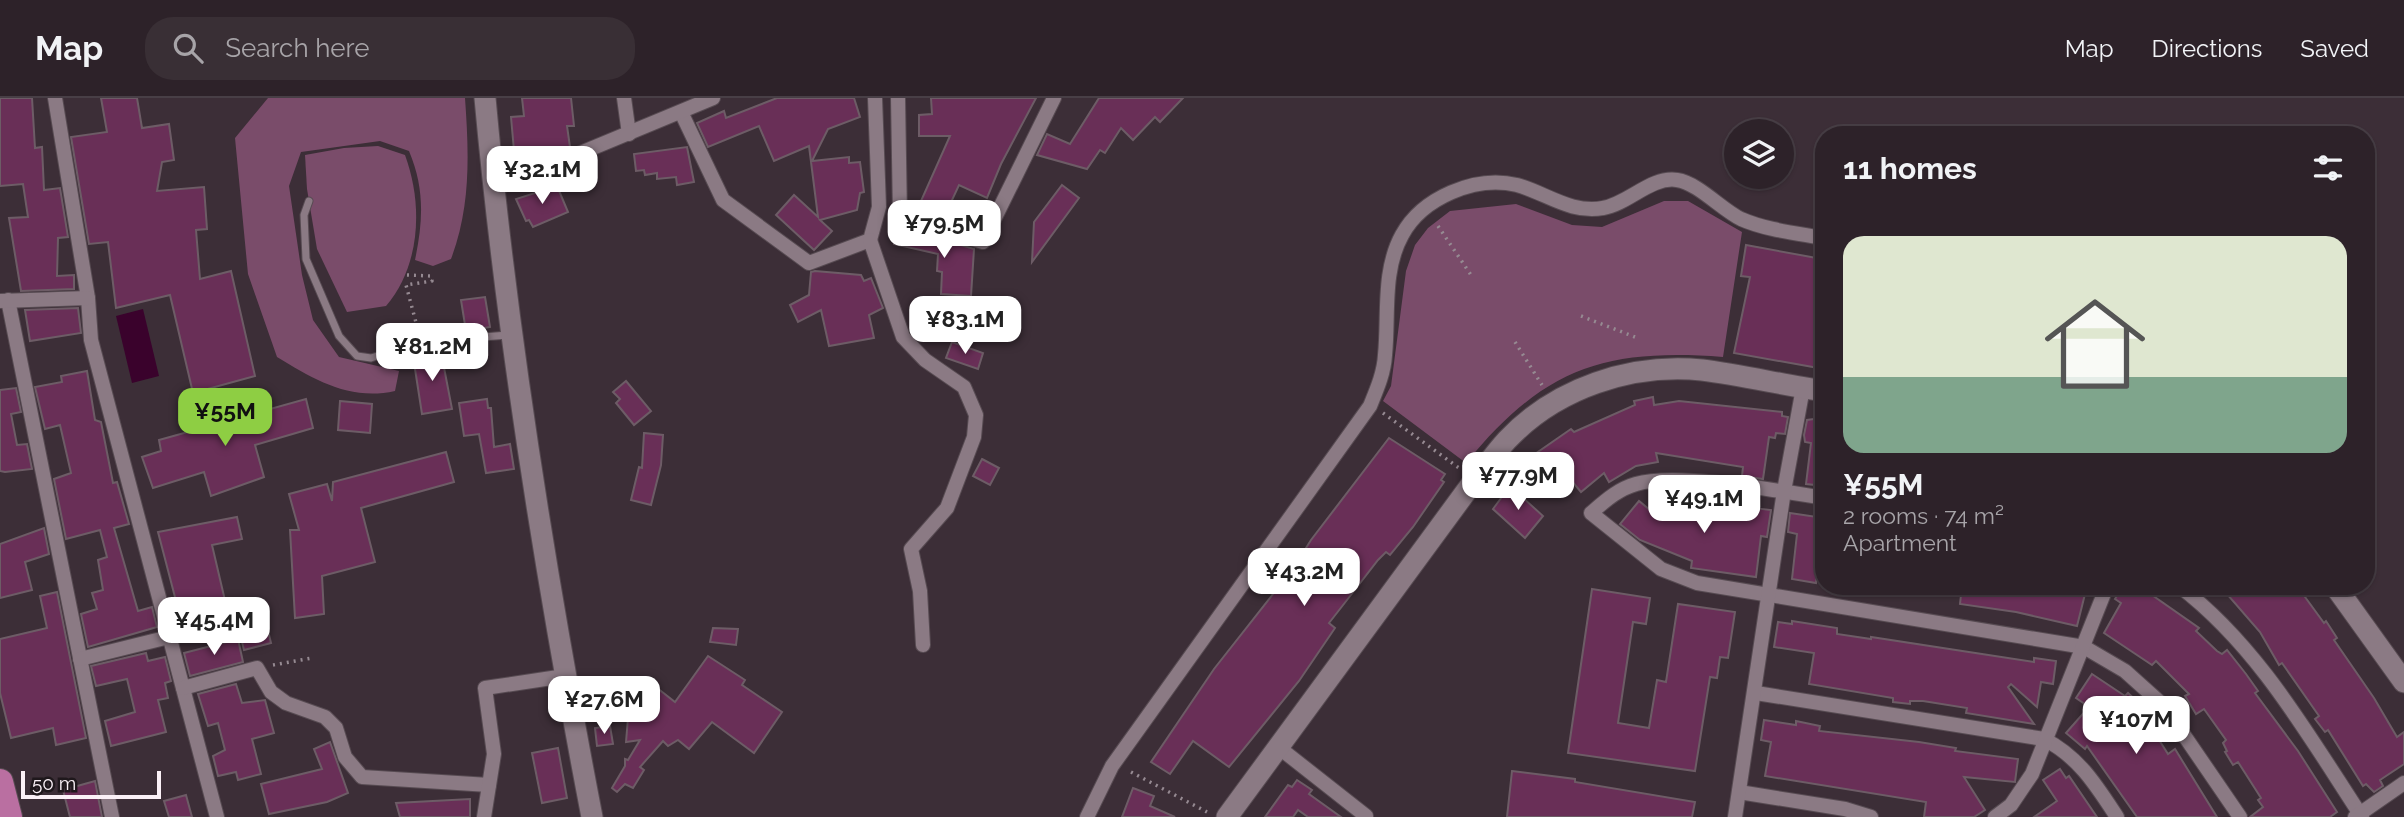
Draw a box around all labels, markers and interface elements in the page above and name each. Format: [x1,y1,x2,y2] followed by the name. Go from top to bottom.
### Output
[145,17,635,80] search box
[35,29,103,68] text: Map
[169,29,207,67] icon: search
[225,33,370,63] text: Search here
[2065,34,2114,63] text: Map
[2152,34,2262,63] text: Directions
[2300,34,2369,63] text: Saved
[1724,119,1794,189] map controls
[1724,119,1794,189] button: layers
[485,146,599,206] pin: ¥32.1M
[2309,149,2347,187] icon: filters
[1843,151,1977,186] text: 11 homes
[503,155,581,182] text: ¥32.1M
[887,200,1001,260] pin: ¥79.5M
[904,209,984,236] text: ¥79.5M
[2032,281,2158,407] icon: home
[908,296,1022,356] pin: ¥83.1M
[925,305,1005,332] text: ¥83.1M
[375,324,489,383] pin: ¥81.2M
[392,332,472,359] text: ¥81.2M
[184,388,266,448] pin: ¥55M
[194,397,256,424] text: ¥55M
[1461,452,1575,512] pin: ¥77.9M
[1478,461,1558,488] text: ¥77.9M
[1843,467,1924,502] text: ¥55M
[1647,476,1761,535] pin: ¥49.1M
[1664,484,1744,511] text: ¥49.1M
[1843,502,2004,529] text: 2 rooms · 74 m²
[1843,529,1957,556] text: Apartment
[1247,548,1361,608] pin: ¥43.2M
[1264,557,1344,584] text: ¥43.2M
[157,598,271,657] pin: ¥45.4M
[174,606,254,633] text: ¥45.4M
[547,676,661,736] pin: ¥27.6M
[564,685,644,712] text: ¥27.6M
[2087,696,2185,756] pin: ¥107M
[2099,705,2173,732] text: ¥107M
[21,768,161,800] scale bar
[32,772,76,794] text: 50 m

